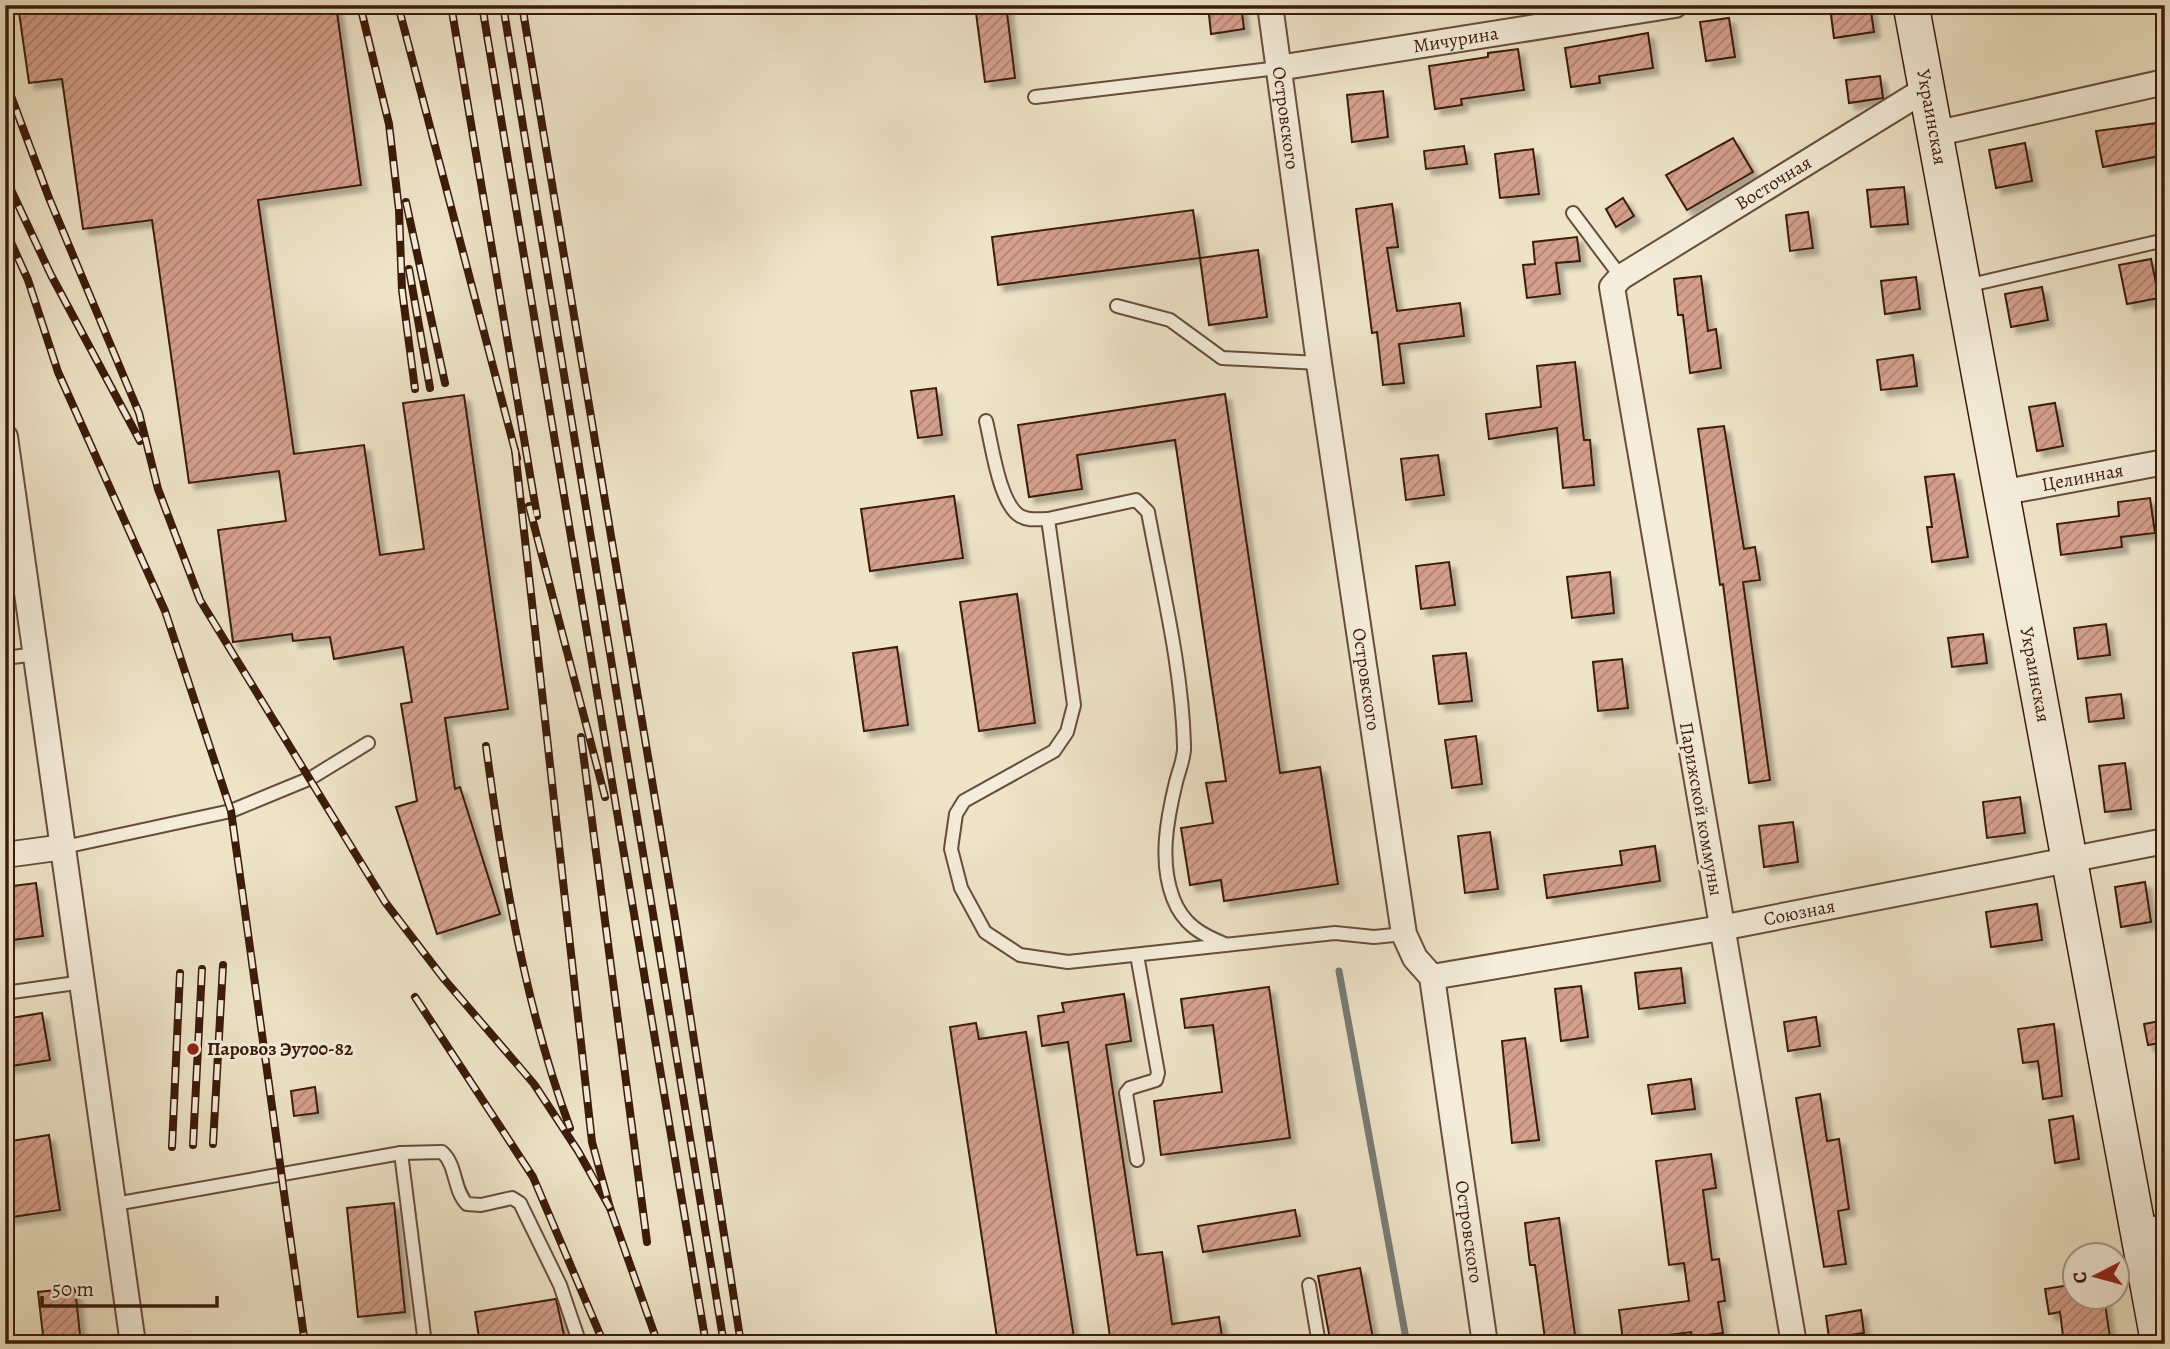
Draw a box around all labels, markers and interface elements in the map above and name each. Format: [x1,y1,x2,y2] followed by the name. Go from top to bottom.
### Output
[1411,20,1500,59] street label: Мичурина
[1266,65,1305,171] street label: Островского
[1910,67,1953,167] street label: Украинская
[1730,150,1816,216] street label: Восточная
[2039,457,2126,498] street label: Целинная
[2013,625,2057,725] street label: Украинская
[1346,626,1387,732] street label: Островского
[1673,720,1729,898] street label: Парижской коммуны
[1761,893,1837,932] street label: Союзная
[207,1036,353,1062] place label: Паровоз Эу700-82
[185,1041,201,1057] marker: Паровоз Эу700-82
[1449,1179,1489,1285] street label: Островского
[2062,1240,2132,1310] north arrow
[42,1265,217,1309] scale bar
[2067,1270,2094,1285] text: С
[52,1275,94,1303] text: 50 m

